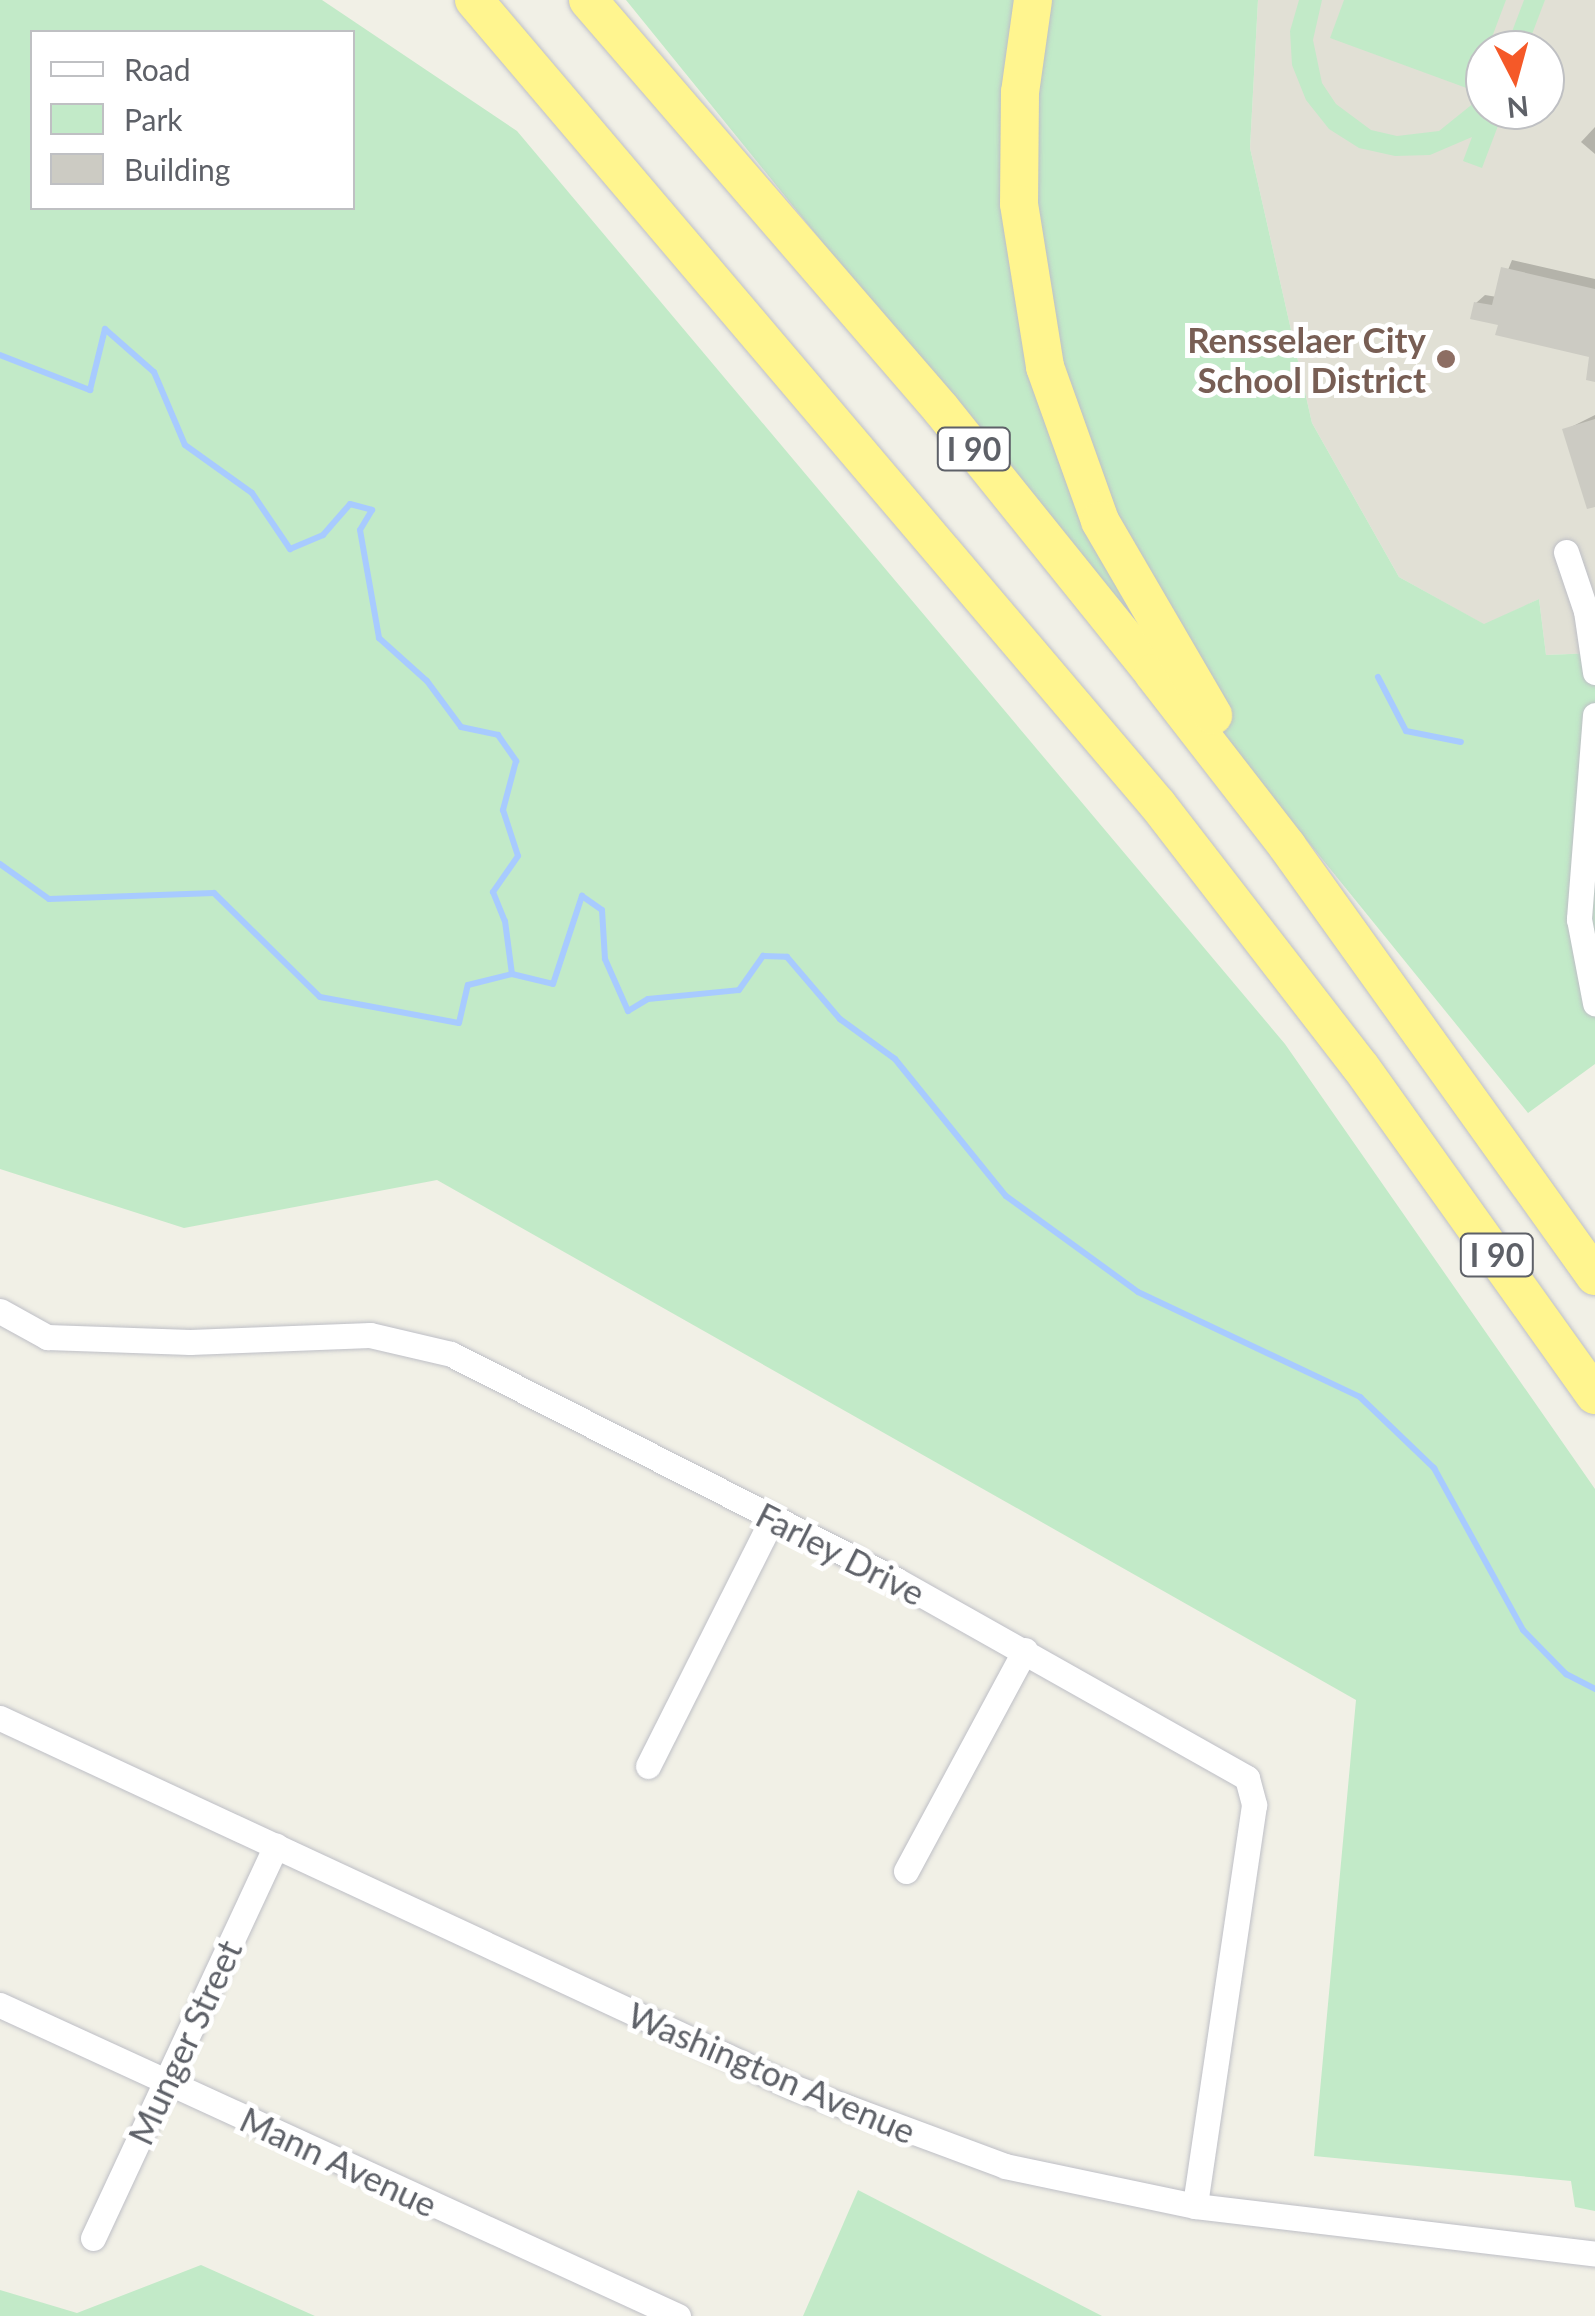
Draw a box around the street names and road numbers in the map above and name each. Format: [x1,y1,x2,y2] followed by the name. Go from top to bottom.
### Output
[936,422,1012,476] road number: I 90
[1460,1228,1534,1282] road number: I 90
[749,1492,933,1614] street label: Farley Drive
[118,1933,250,2151] street label: Munger Street
[622,1992,922,2152] street label: Washington Avenue
[233,2097,445,2225] street label: Mann Avenue

